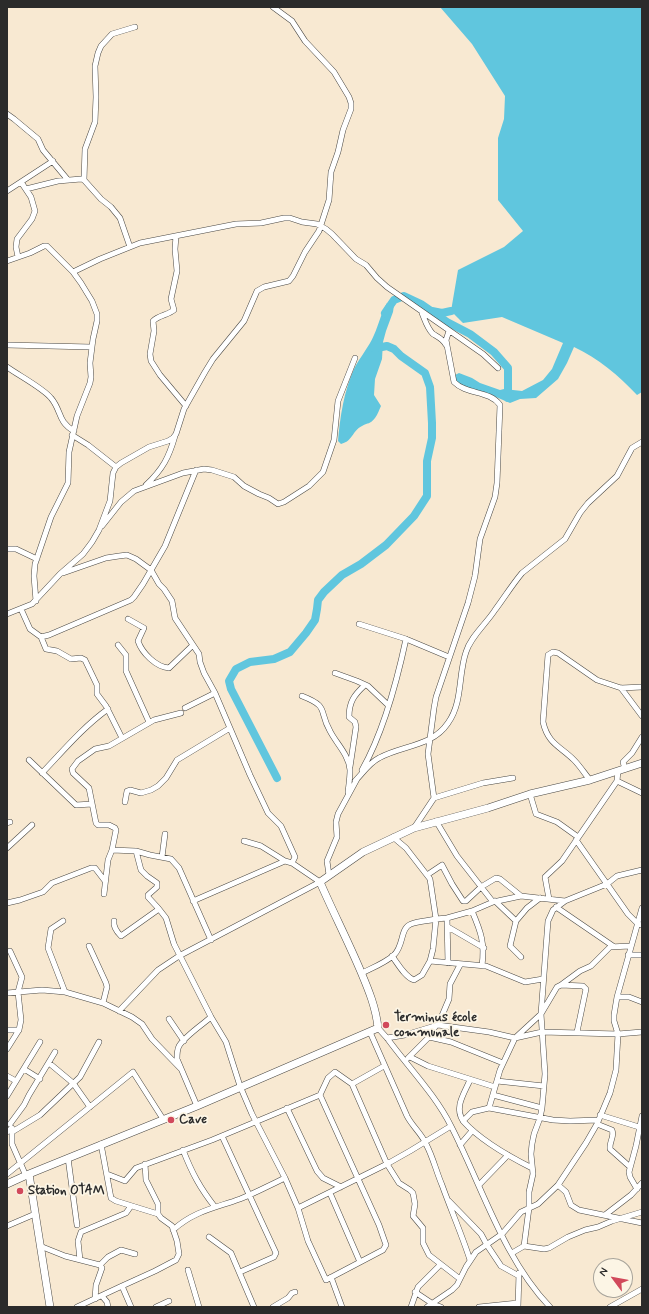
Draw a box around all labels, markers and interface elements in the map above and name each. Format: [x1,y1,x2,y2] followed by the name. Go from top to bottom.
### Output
[394,1010,477,1041] place label: Terminus école communale
[381,1020,391,1030] marker: Terminus école communale
[179,1112,207,1128] place label: Cave
[166,1115,176,1125] marker: Cave
[28,1183,105,1199] place label: Station OTAM
[15,1186,25,1196] marker: Station OTAM
[593,1258,633,1298] north arrow
[596,1265,612,1279] text: N

